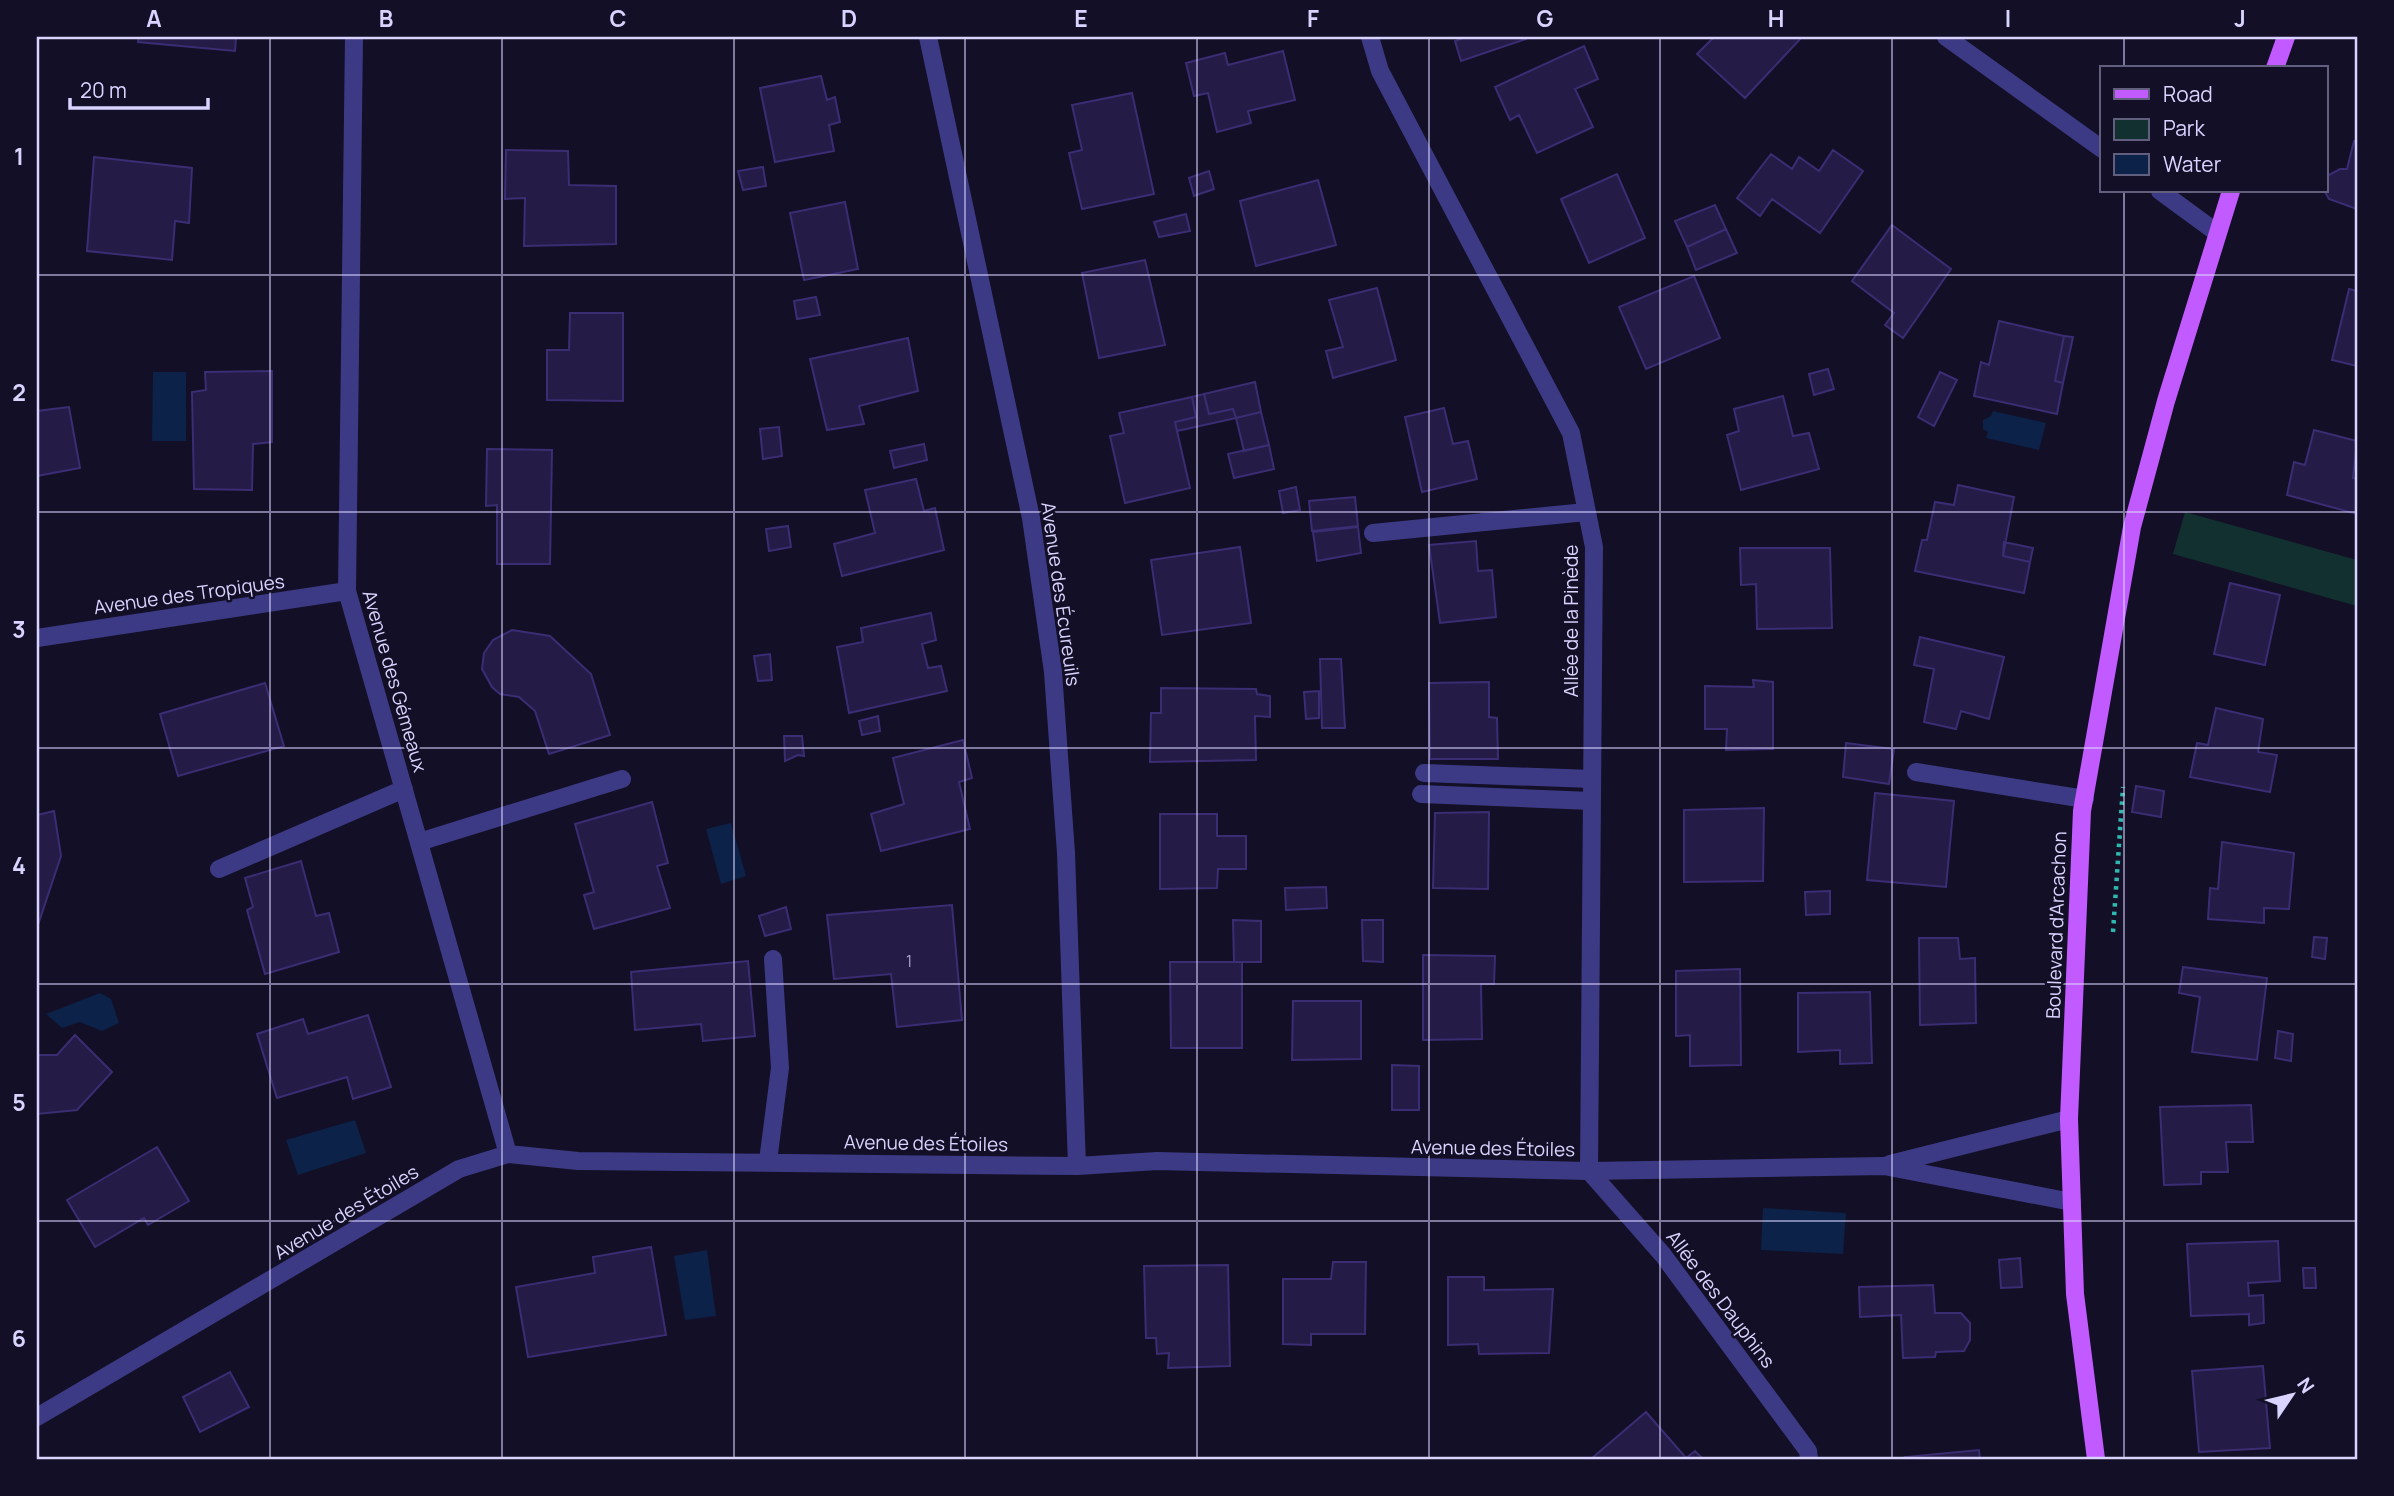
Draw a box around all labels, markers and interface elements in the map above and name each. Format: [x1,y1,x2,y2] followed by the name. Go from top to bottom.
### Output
[146,2,162,34] text: A
[379,2,393,34] text: B
[610,2,627,34] text: C
[841,2,857,34] text: D
[1074,2,1088,34] text: E
[1307,2,1319,34] text: F
[1537,2,1554,34] text: G
[1768,2,1784,34] text: H
[2005,2,2011,34] text: I
[2234,2,2246,34] text: J
[70,66,208,110] scale bar
[2100,66,2328,192] legend
[80,76,127,104] text: 20 m
[2163,80,2213,108] text: Road
[2163,114,2205,142] text: Park
[14,140,24,172] text: 1
[2163,150,2222,178] text: Water
[12,376,26,408] text: 2
[1035,500,1087,688] street label: Avenue des Écureuils
[1558,545,1584,697] street label: Allée de la Pinède
[92,568,286,620] street label: Avenue des Tropiques
[357,587,433,775] street label: Avenue des Gémeaux
[12,613,26,645] text: 3
[2040,831,2072,1019] street label: Boulevard d'Arcachon
[12,849,26,881] text: 4
[906,950,912,972] house number: 1
[12,1086,26,1118] text: 5
[844,1129,1008,1157] street label: Avenue des Étoiles
[1411,1134,1575,1162] street label: Avenue des Étoiles
[269,1159,423,1265] street label: Avenue des Étoiles
[1661,1225,1781,1373] street label: Allée des Dauphins
[12,1322,26,1354] text: 6
[2258,1360,2328,1430] north arrow
[2291,1372,2320,1398] text: N

